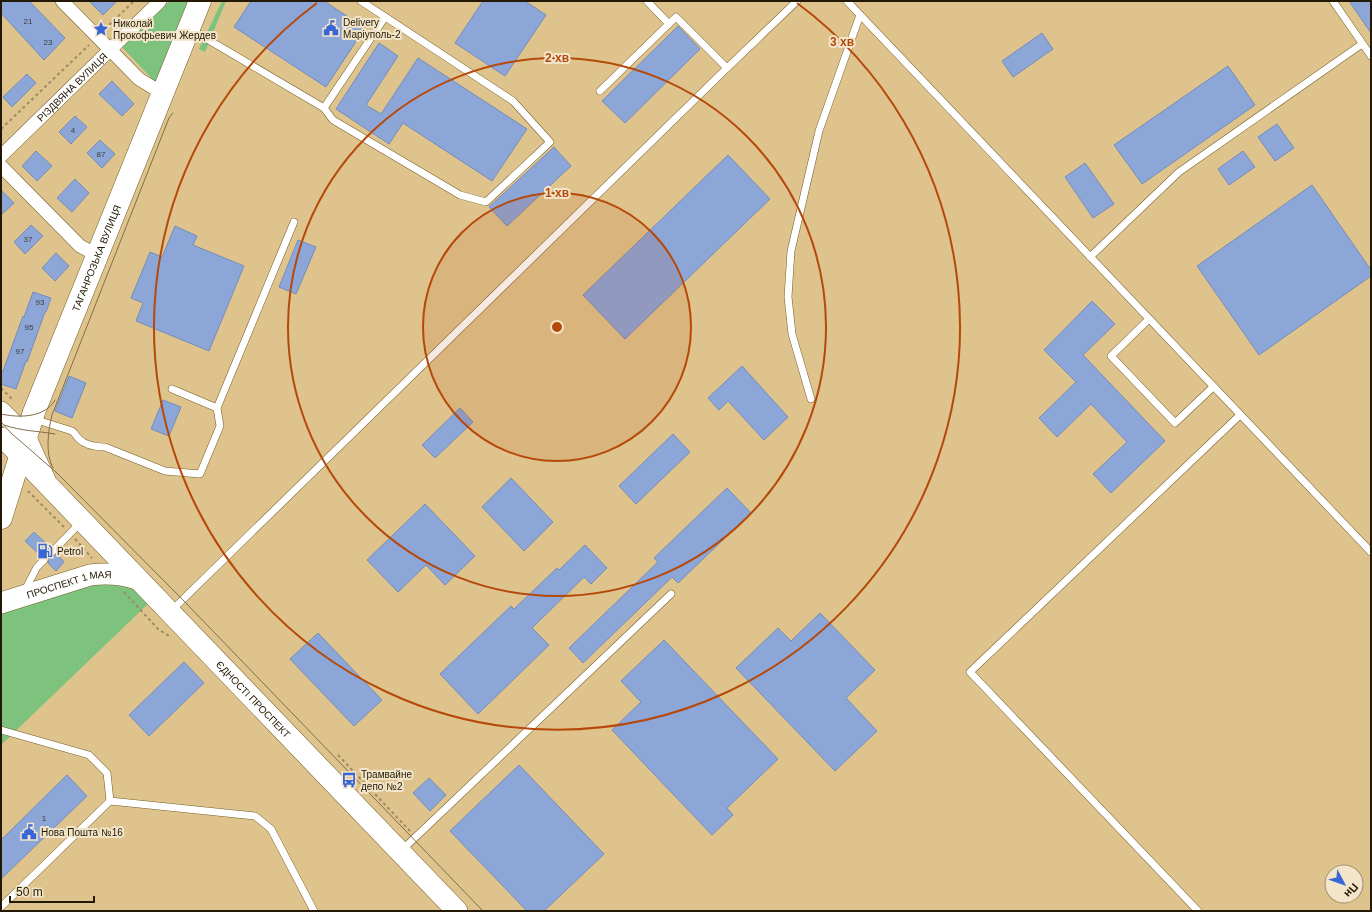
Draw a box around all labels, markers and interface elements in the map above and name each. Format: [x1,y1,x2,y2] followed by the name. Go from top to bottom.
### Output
[24,17,33,26] house number: 21
[343,17,401,40] place label: Delivery Марiуполь-2
[113,18,216,41] place label: Николай Прокофьевич Жердев
[322,19,340,37] public building icon: Delivery Марiуполь-2
[92,20,110,38] place icon: Николай Прокофьевич Жердев
[830,35,854,49] text: 3 хв
[44,38,53,47] house number: 23
[35,50,109,123] street label: РІЗДВЯНА ВУЛИЦЯ
[545,51,569,65] text: 2 хв
[71,126,76,135] house number: 4
[97,150,106,159] house number: 87
[545,186,569,200] text: 1 хв
[70,203,123,313] street label: ТАГАНРОЗЬКА ВУЛИЦЯ
[24,235,33,244] house number: 37
[36,298,45,307] house number: 93
[550,320,564,334] centre of rings
[25,323,34,332] house number: 95
[16,347,25,356] house number: 97
[36,542,54,560] fuel station icon: Petrol
[57,546,83,557] place label: Petrol
[25,568,112,600] street label: ПРОСПЕКТ 1 МАЯ
[214,658,293,740] street label: ЄДНОСТІ ПРОСПЕКТ
[361,769,412,792] place label: Трамвайне депо №2
[340,771,358,789] bus stop icon: Трамвайне депо №2
[42,814,47,823] house number: 1
[20,823,38,841] public building icon: Нова Пошта №16
[41,827,123,838] place label: Нова Пошта №16
[1324,864,1364,904] north arrow
[10,878,94,904] scale bar
[1342,881,1361,900] text: Пн
[16,885,43,899] text: 50 m

